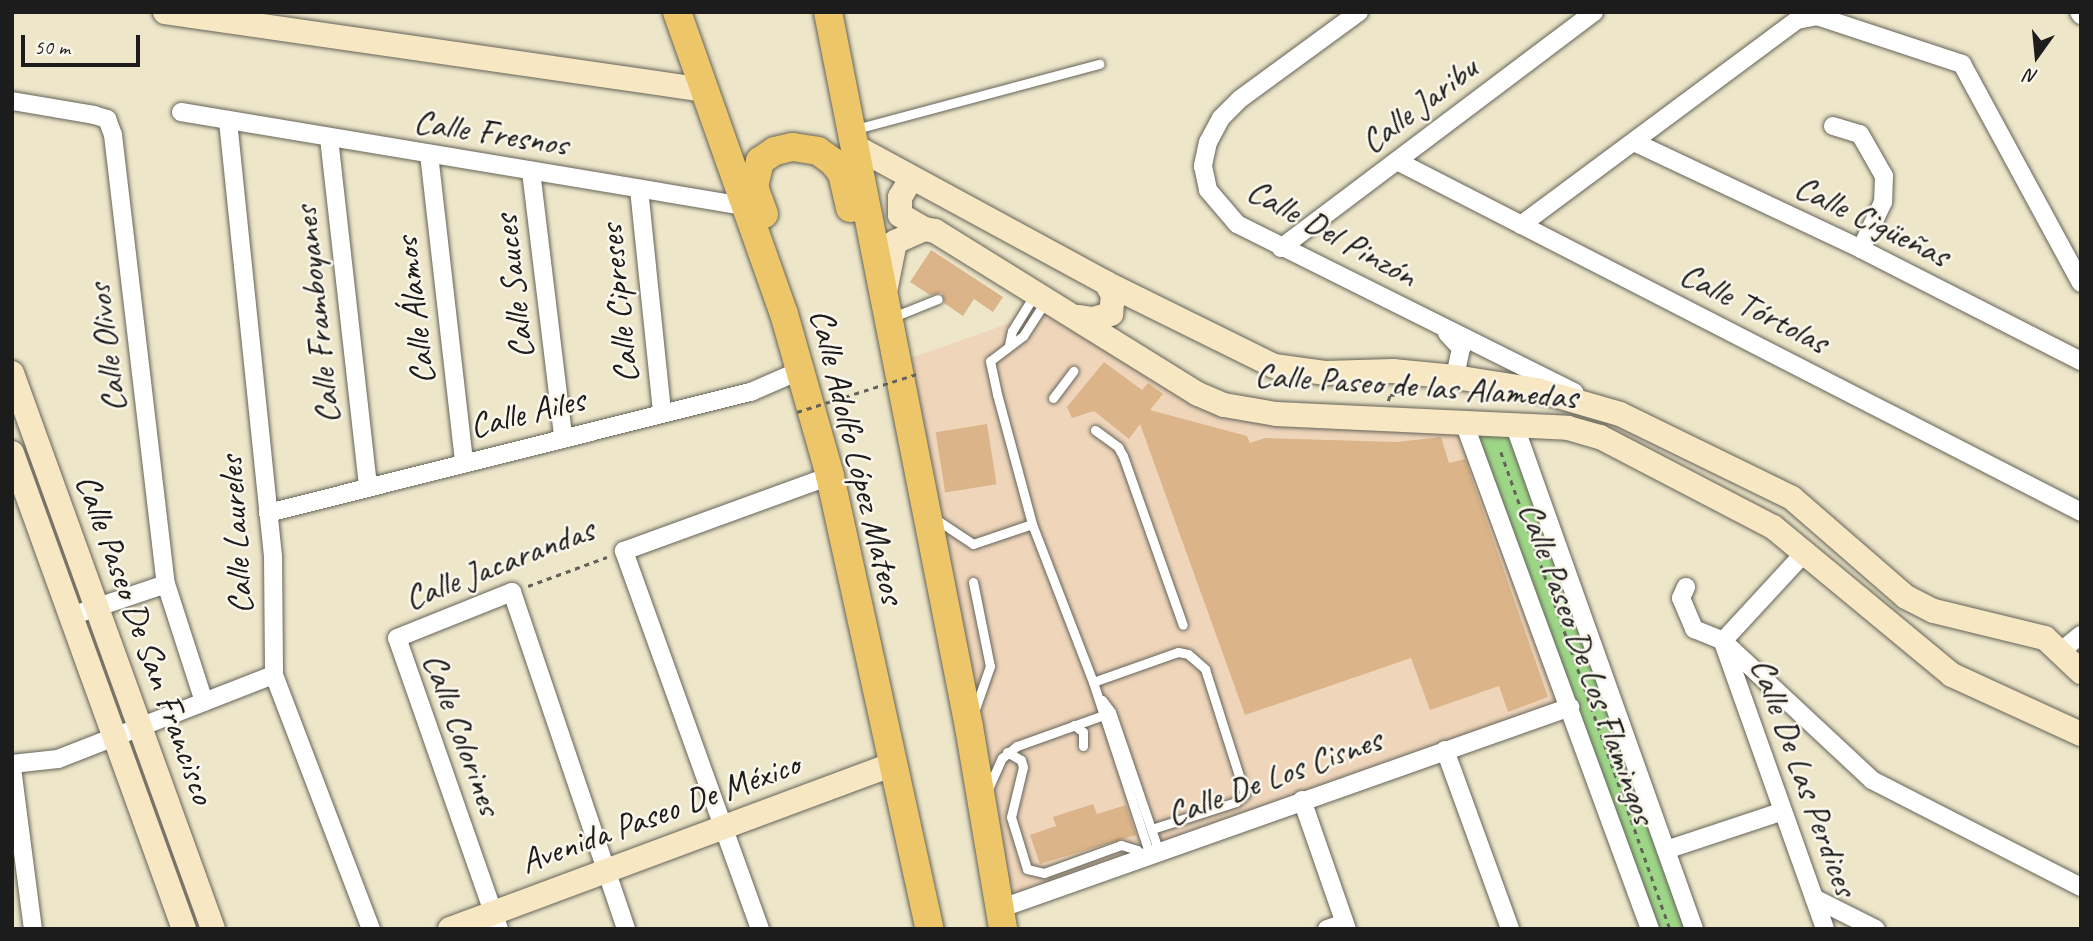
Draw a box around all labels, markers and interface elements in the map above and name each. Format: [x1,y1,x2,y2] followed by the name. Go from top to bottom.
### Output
[24,21,144,65] scale bar
[2002,21,2072,91] north arrow
[34,34,70,60] text: 50 m
[1352,47,1486,163] street label: Calle Jaribu
[2023,63,2040,89] text: N
[411,100,571,166] street label: Calle Fresnos
[1788,166,1956,276] street label: Calle Cigüeñas
[1240,169,1424,297] street label: Calle Del Pinzón
[285,203,349,427] street label: Calle Framboyanes
[484,213,544,361] street label: Calle Sauces
[590,223,648,385] street label: Calle Cipreses
[385,235,445,387] street label: Calle Álamos
[1673,253,1835,363] street label: Calle Tórtolas
[78,281,136,415] street label: Calle Olivos
[800,304,914,608] street label: Calle Adolfo López Mateos
[1253,354,1579,418] street label: Calle Paseo de las Alamedas
[465,378,589,448] street label: Calle Ailes
[209,454,263,616] street label: Calle Laureles
[65,468,225,810] street label: Calle Paseo De San Francisco
[1508,494,1666,832] street label: Calle Paseo De Los Flamingos
[398,509,600,619] street label: Calle Jacarandas
[413,647,511,821] street label: Calle Colorines
[1741,652,1867,902] street label: Calle De Las Perdices
[1161,719,1387,835] street label: Calle De Los Cisnes
[515,743,805,883] street label: Avenida Paseo De México

